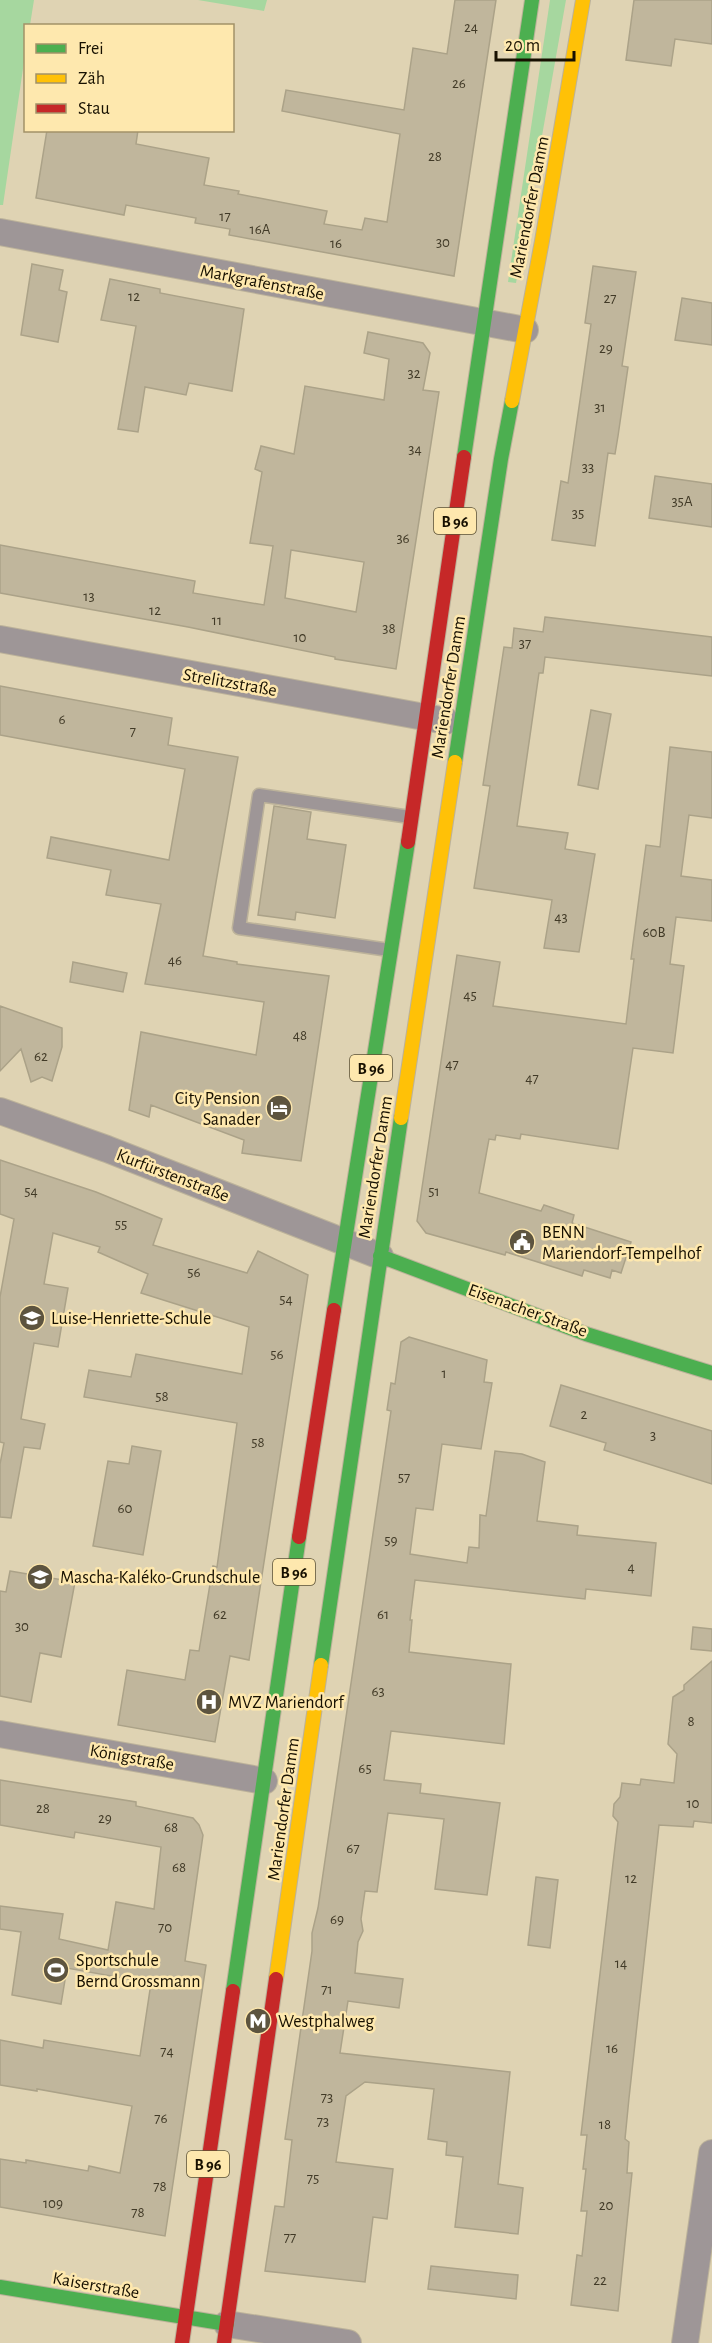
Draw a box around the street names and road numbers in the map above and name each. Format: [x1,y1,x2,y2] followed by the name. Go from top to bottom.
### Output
[507,135,553,280] street label: Mariendorfer Damm
[198,262,325,304] street label: Markgrafenstraße
[434,508,476,534] road number: B 96
[429,614,469,760] street label: Mariendorfer Damm
[182,666,278,700] street label: Strelitzstraße
[350,1055,392,1081] road number: B 96
[356,1094,396,1240] street label: Mariendorfer Damm
[114,1146,231,1206] street label: Kurfürstenstraße
[466,1281,590,1341] street label: Eisenacher Straße
[273,1559,315,1585] road number: B 96
[265,1736,303,1882] street label: Mariendorfer Damm
[88,1742,175,1774] street label: Königstraße
[187,2151,229,2177] road number: B 96
[51,2270,141,2302] street label: Kaiserstraße

